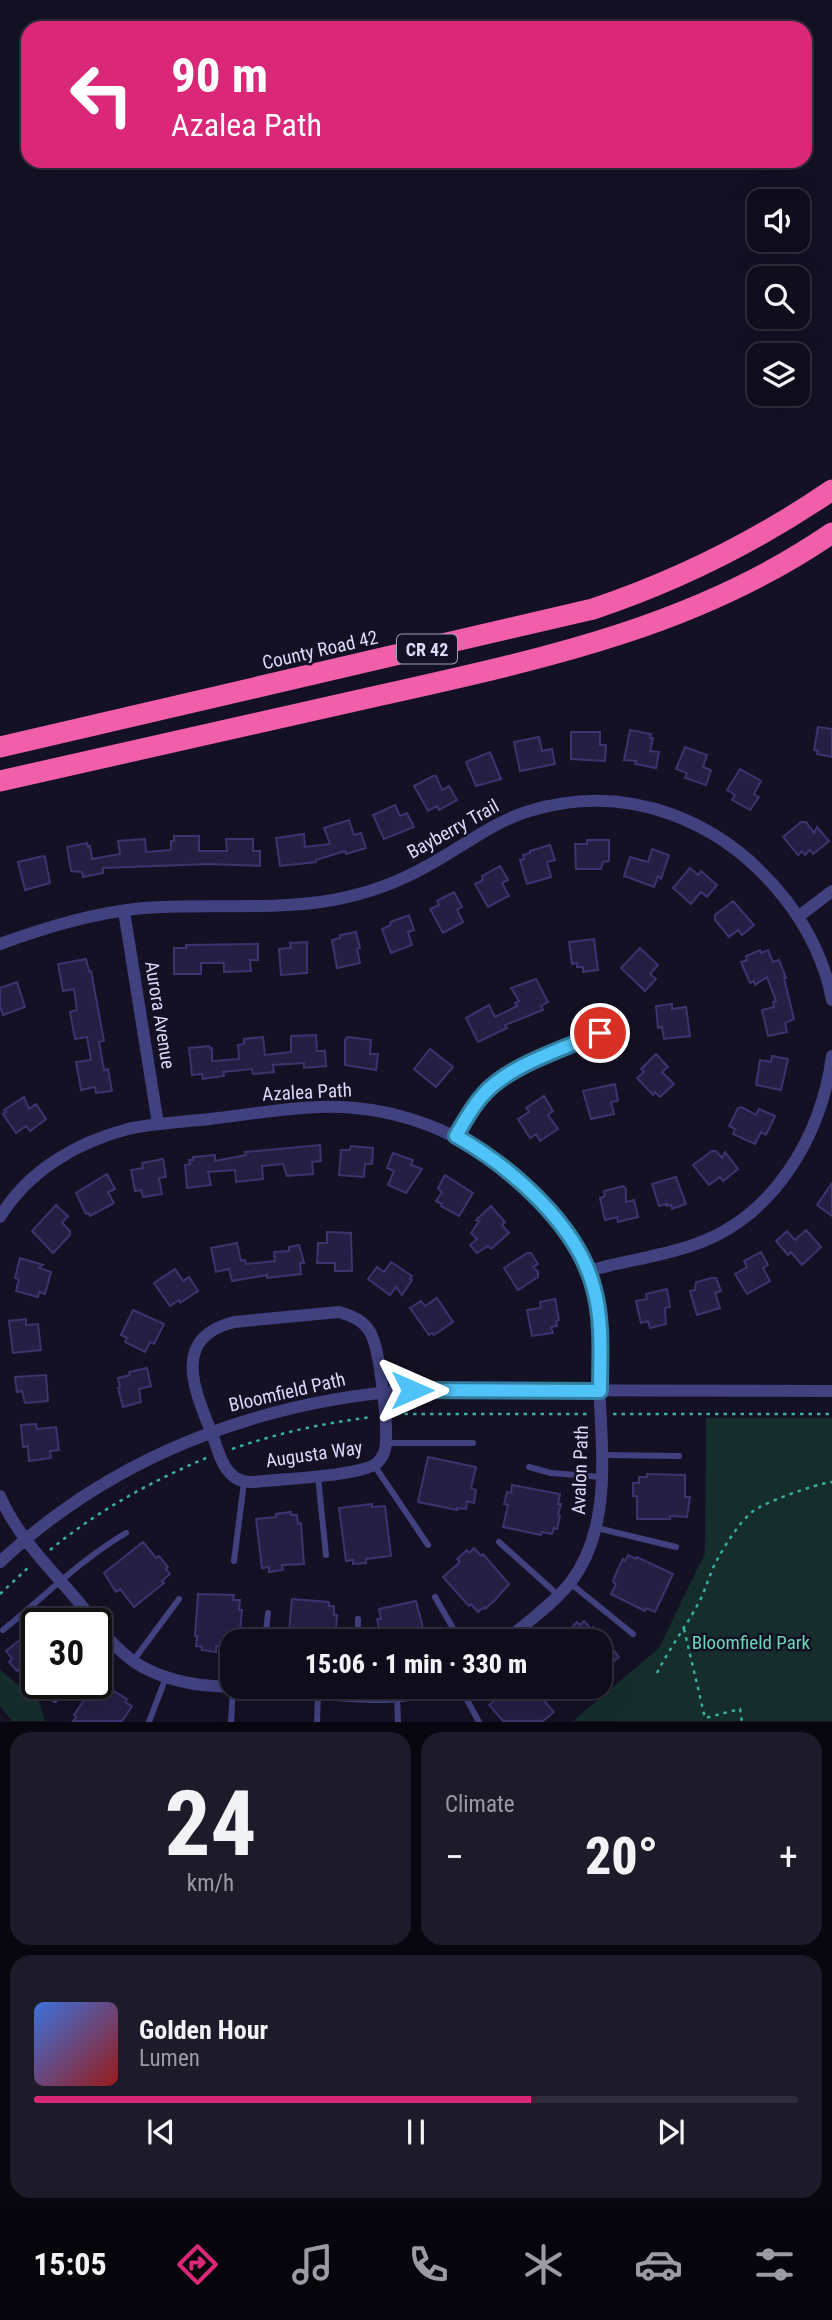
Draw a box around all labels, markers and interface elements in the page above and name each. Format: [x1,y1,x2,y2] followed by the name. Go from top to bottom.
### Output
[171,47,268,104] text: 90 m
[56,49,147,140] icon: left
[171,106,322,144] text: Azalea Path
[747,189,810,406] map controls
[747,189,810,252] button: sound
[747,266,810,329] button: search
[747,343,810,406] button: layers
[260,626,380,674] street label: County Road 42
[397,634,457,664] road number: CR 42
[403,794,503,864] street label: Bayberry Trail
[140,959,180,1071] street label: Aurora Avenue
[570,1003,630,1063] pin
[581,1014,619,1052] icon: arrive
[262,1078,352,1106] street label: Azalea Path
[375,1353,449,1427] position arrow
[227,1367,347,1417] street label: Bloomfield Path
[567,1425,593,1515] street label: Avalon Path
[264,1436,364,1472] street label: Augusta Way
[21,1608,112,1699] speed limit sign: 30
[692,1631,811,1654] park label: Bloomfield Park
[305,1649,527,1679] text: 15:06 · 1 min · 330 m
[165,1771,256,1877] text: 24
[445,1791,515,1818] text: Climate
[585,1826,658,1887] text: 20°
[445,1835,464,1879] text: −
[779,1835,798,1879] text: +
[187,1870,234,1897] text: km/h
[139,2015,268,2045] text: Golden Hour
[139,2045,200,2072] text: Lumen
[142,2113,180,2151] icon: previous
[397,2113,435,2151] icon: pause
[652,2113,690,2151] icon: next
[173,2240,222,2289] icon: directions
[288,2240,337,2289] icon: music
[404,2240,453,2289] icon: phone
[519,2240,568,2289] icon: climate
[634,2240,683,2289] icon: car
[750,2240,799,2289] icon: filters
[33,2245,107,2283] text: 15:05

